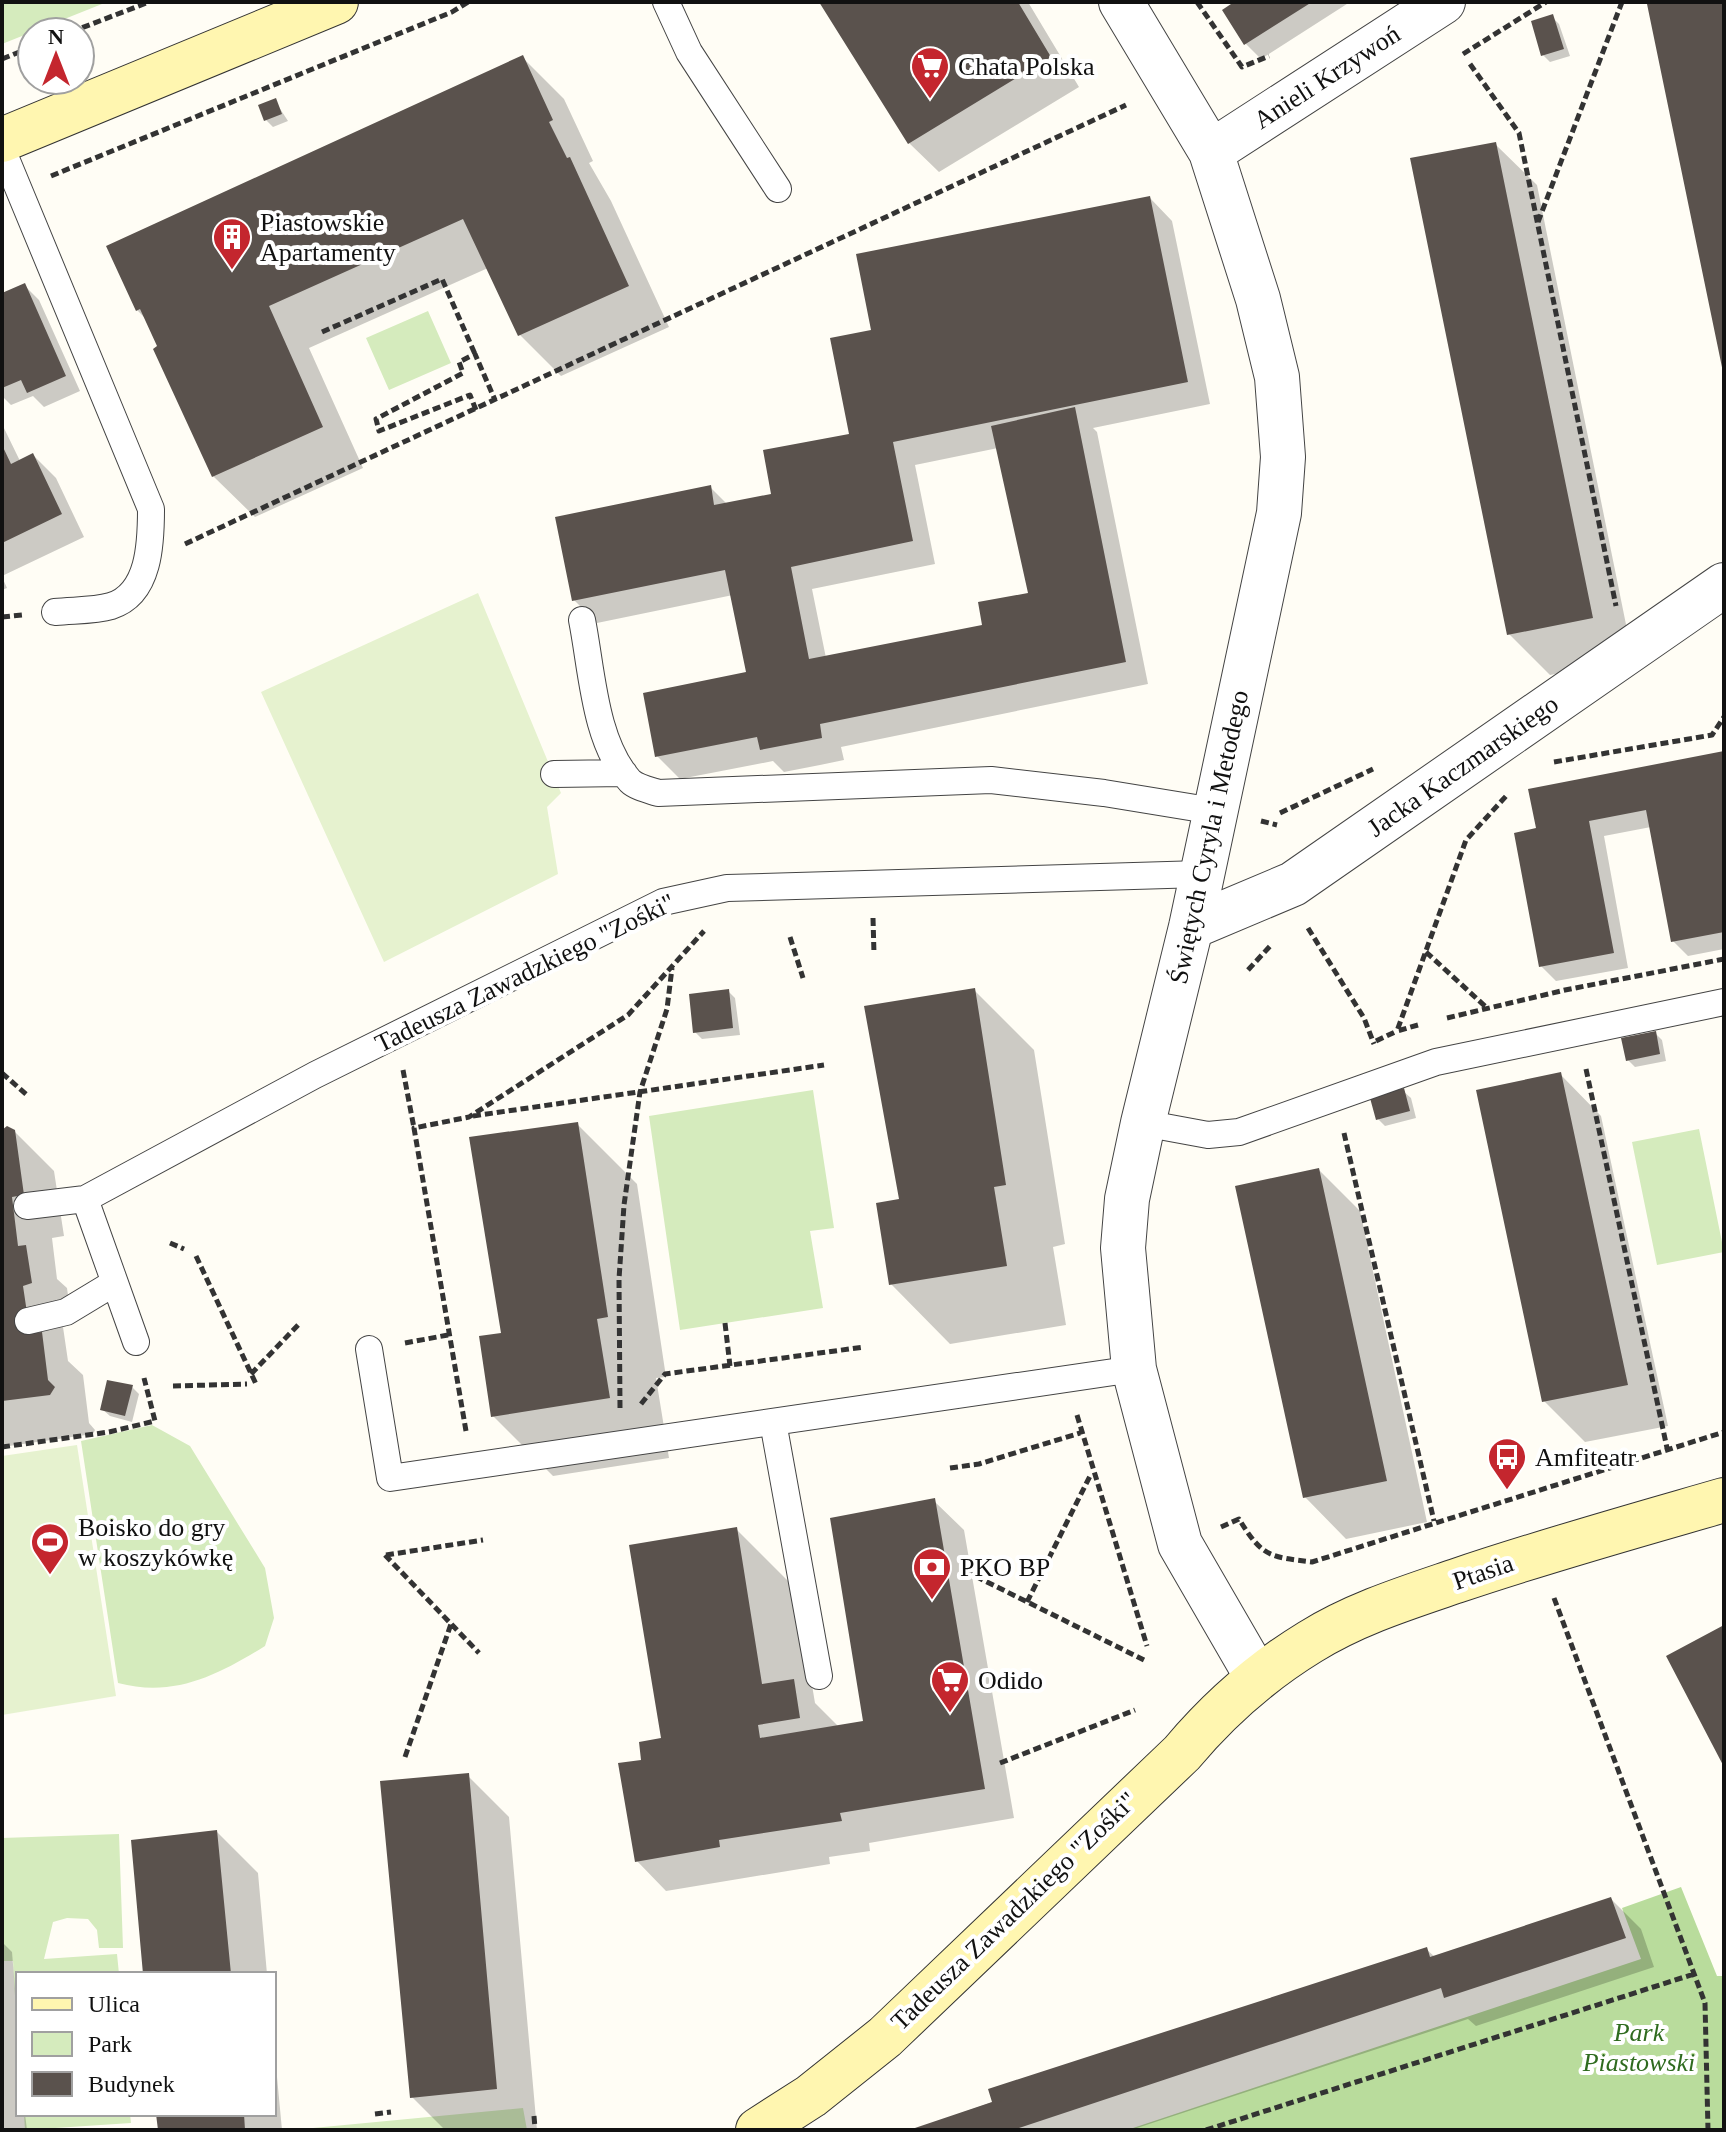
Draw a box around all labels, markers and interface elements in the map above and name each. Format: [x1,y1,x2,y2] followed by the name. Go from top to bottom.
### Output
[16,16,96,96] north arrow
[1249,19,1405,135] street label: Anieli Krzywoń
[48,24,64,49] text: N
[909,45,951,100] supermarket icon: Chata Polska
[958,52,1095,81] place label: Chata Polska
[260,208,396,267] place label: Piastowskie Apartamenty
[211,216,253,271] building icon: Piastowskie Apartamenty
[1164,687,1254,987] street label: Świętych Cyryla i Metodego
[1362,689,1564,843] street label: Jacka Kaczmarskiego
[370,888,680,1058] street label: Tadeusza Zawadzkiego "Zośki"
[1486,1436,1528,1491] bus stop icon: Amfiteatr
[1535,1443,1636,1472] place label: Amfiteatr
[78,1513,233,1572] place label: Boisko do gry w koszykówkę
[29,1521,71,1576] sports icon: Boisko do gry w koszykówkę
[911,1546,953,1601] bank icon: PKO BP
[1449,1548,1518,1596] street label: Ptasia
[960,1553,1050,1582] place label: PKO BP
[929,1659,971,1714] supermarket icon: Odido
[978,1666,1043,1695] place label: Odido
[885,1786,1143,2036] street label: Tadeusza Zawadzkiego "Zośki"
[16,1972,276,2116] legend
[88,1991,140,2017] text: Ulica
[1582,2018,1695,2077] park label: Park Piastowski
[88,2031,132,2057] text: Park
[88,2071,175,2097] text: Budynek

